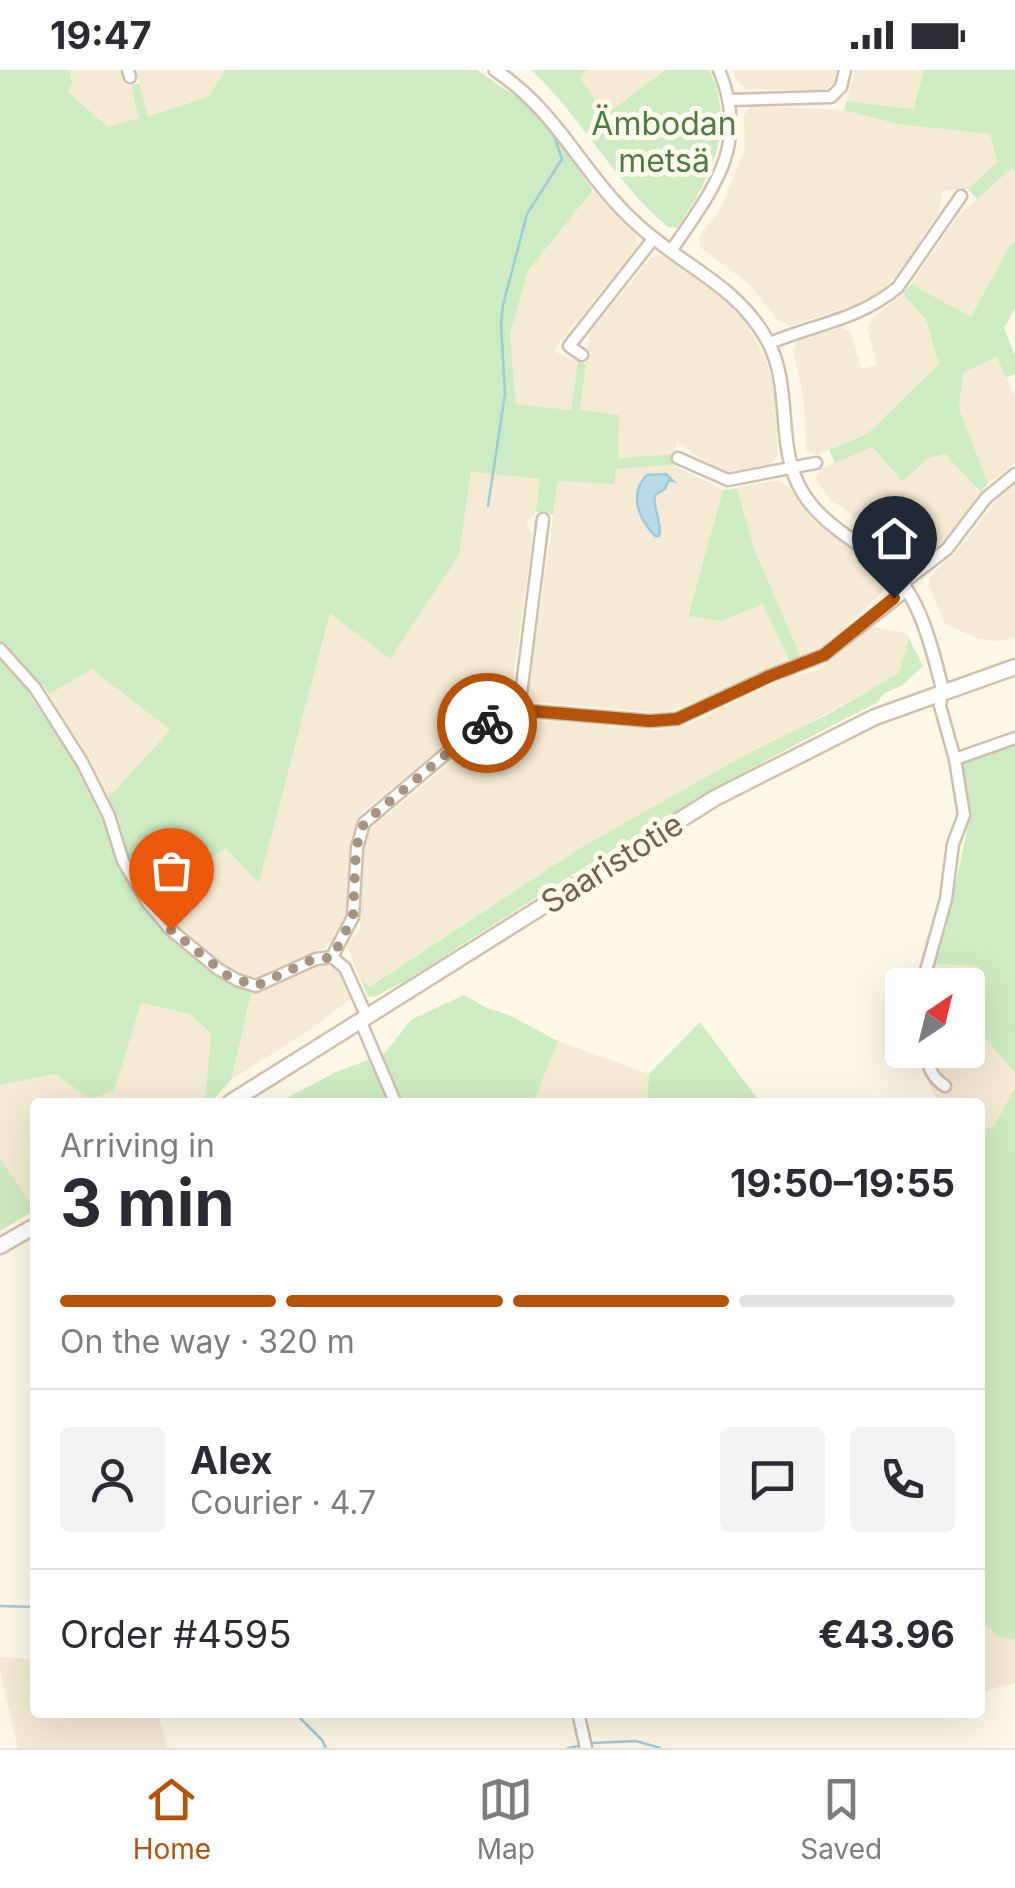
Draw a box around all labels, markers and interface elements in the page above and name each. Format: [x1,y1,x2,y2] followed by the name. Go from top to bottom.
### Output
[50,12,152,58] text: 19:47
[591,104,737,180] park label: Ämbodan metsä
[852,496,937,599] pin
[867,511,922,566] icon: home
[437,673,537,773] courier
[460,696,515,751] icon: bike
[534,804,690,922] street label: Saaristotie
[129,828,214,931] pin
[144,843,199,898] icon: bag
[885,968,985,1068] north arrow
[885,968,985,1068] map controls
[60,1126,215,1165] text: Arriving in
[730,1160,955,1206] text: 19:50–19:55
[60,1163,235,1242] text: 3 min
[60,1322,355,1361] text: On the way · 320 m
[60,1427,165,1532] button: person
[720,1427,825,1532] button: chat
[850,1427,955,1532] button: phone
[190,1437,273,1483] text: Alex
[190,1483,376,1522] text: Courier · 4.7
[60,1611,292,1657] text: Order #4595
[818,1611,955,1657] text: €43.96
[133,1772,211,1866] tab: Home
[477,1772,535,1866] tab: Map
[800,1772,882,1866] tab: Saved

